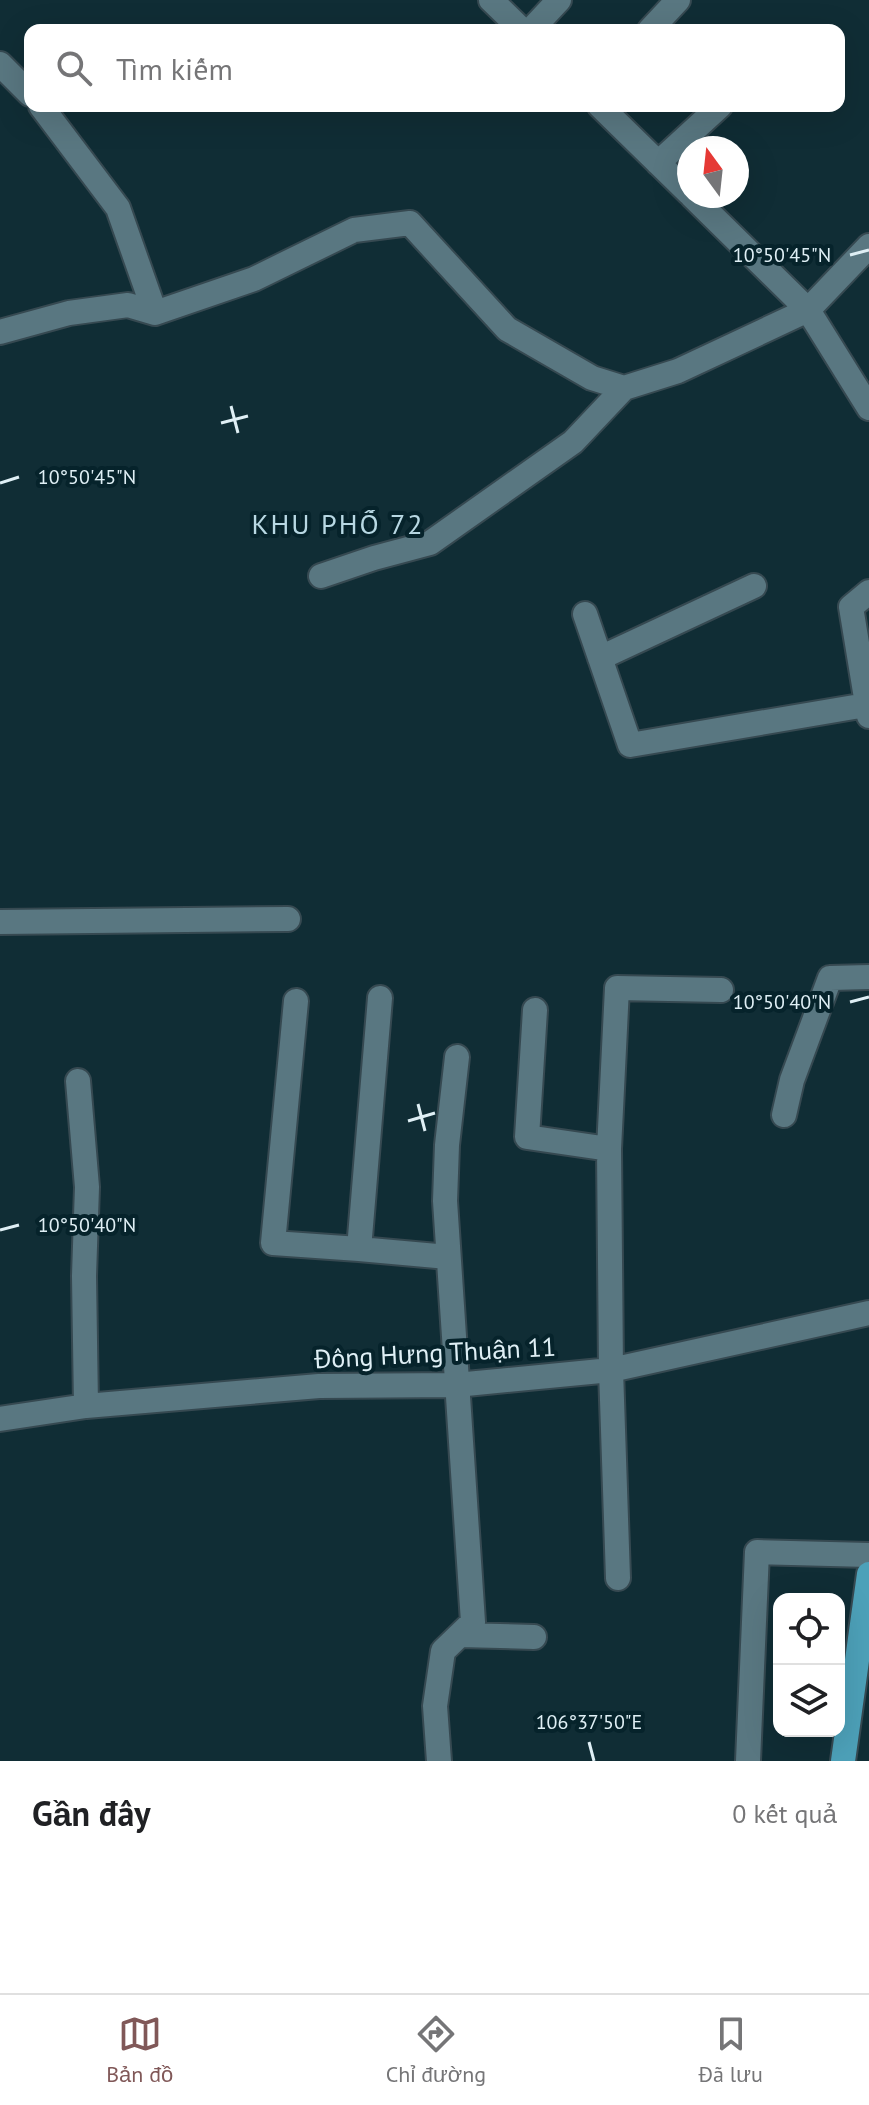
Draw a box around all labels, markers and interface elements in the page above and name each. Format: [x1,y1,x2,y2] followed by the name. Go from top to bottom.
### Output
[24,24,845,112] search box
[52,46,96,90] icon: search
[116,49,233,88] text: Tìm kiếm
[677,136,749,208] north arrow
[733,242,831,268] text: 10°50'45"N
[38,464,136,490] text: 10°50'45"N
[251,505,425,542] district label: KHU PHỐ 72
[733,989,831,1015] text: 10°50'40"N
[38,1212,136,1238] text: 10°50'40"N
[312,1330,557,1375] street label: Đông Hưng Thuận 11
[773,1593,845,1737] map controls
[773,1593,845,1665] button: locate
[773,1665,845,1737] button: layers
[536,1709,642,1735] text: 106°37'50"E
[32,1791,151,1835] text: Gần đây
[732,1797,837,1830] text: 0 kết quả
[106,2012,173,2088] tab: Bản đồ
[386,2012,486,2088] tab: Chỉ đường
[698,2012,763,2088] tab: Đã lưu

